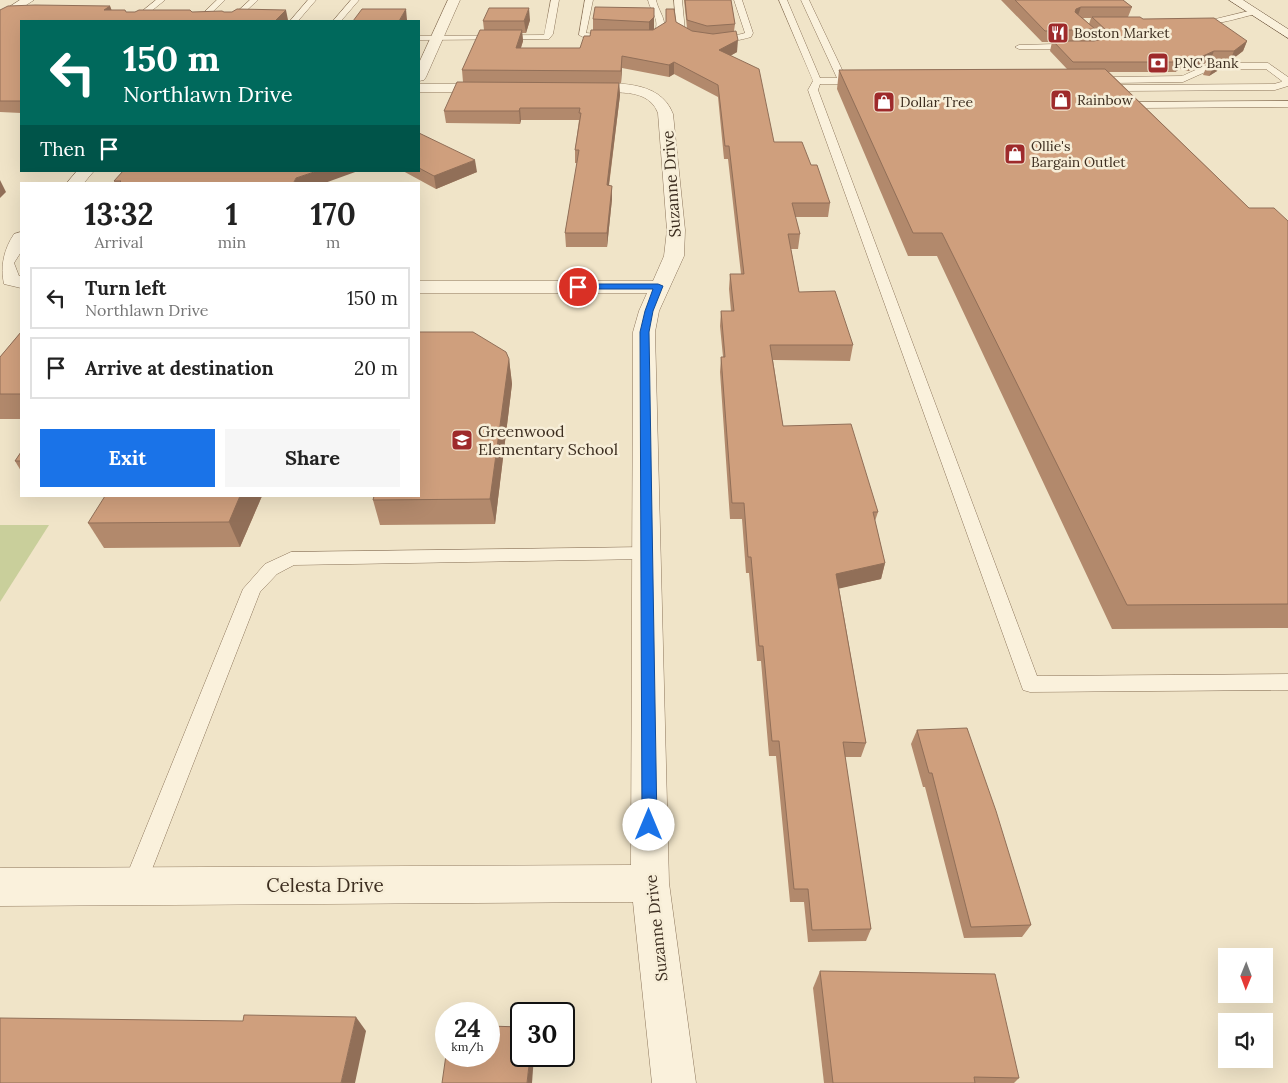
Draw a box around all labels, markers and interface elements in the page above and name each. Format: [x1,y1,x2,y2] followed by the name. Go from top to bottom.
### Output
[1046,21,1070,45] restaurant icon: Boston Market
[1074,24,1170,42] place label: Boston Market
[123,36,220,81] text: 150 m
[40,40,105,105] icon: left
[1146,51,1170,75] bank icon: PNC Bank
[1174,54,1239,72] place label: PNC Bank
[123,80,293,108] text: Northlawn Drive
[1049,88,1073,112] shop icon: Rainbow
[872,90,896,114] shop icon: Dollar Tree
[1077,91,1134,109] place label: Rainbow
[900,93,973,111] place label: Dollar Tree
[657,129,685,238] street label: Suzanne Drive
[95,135,123,163] icon: arrive
[40,137,85,161] text: Then
[1031,137,1126,171] place label: Ollie's Bargain Outlet
[1003,142,1027,166] shop icon: Ollie's Bargain Outlet
[84,195,153,233] text: 13:32
[226,195,238,233] text: 1
[310,195,356,233] text: 170
[94,232,143,252] text: Arrival
[218,232,246,252] text: min
[326,232,340,252] text: m
[557,266,599,308] pin
[564,273,592,301] icon: arrive
[85,276,166,300] text: Turn left
[42,284,70,312] icon: left
[347,286,398,310] text: 150 m
[85,300,208,320] text: Northlawn Drive
[42,354,70,382] icon: arrive
[85,356,274,380] text: Arrive at destination
[354,356,398,380] text: 20 m
[478,421,618,459] place label: Greenwood Elementary School
[450,428,474,452] school or university icon: Greenwood Elementary School
[40,429,215,487] button: Exit
[225,429,400,487] button: Share
[622,798,674,850] position arrow
[266,873,384,897] street label: Celesta Drive
[640,873,672,982] street label: Suzanne Drive
[1218,948,1272,1002] north arrow
[1218,948,1273,1068] map controls
[510,1002,575,1067] speed limit sign: 30
[454,1012,481,1044] text: 24
[1218,1013,1273,1068] button: sound
[451,1039,484,1054] text: km/h

